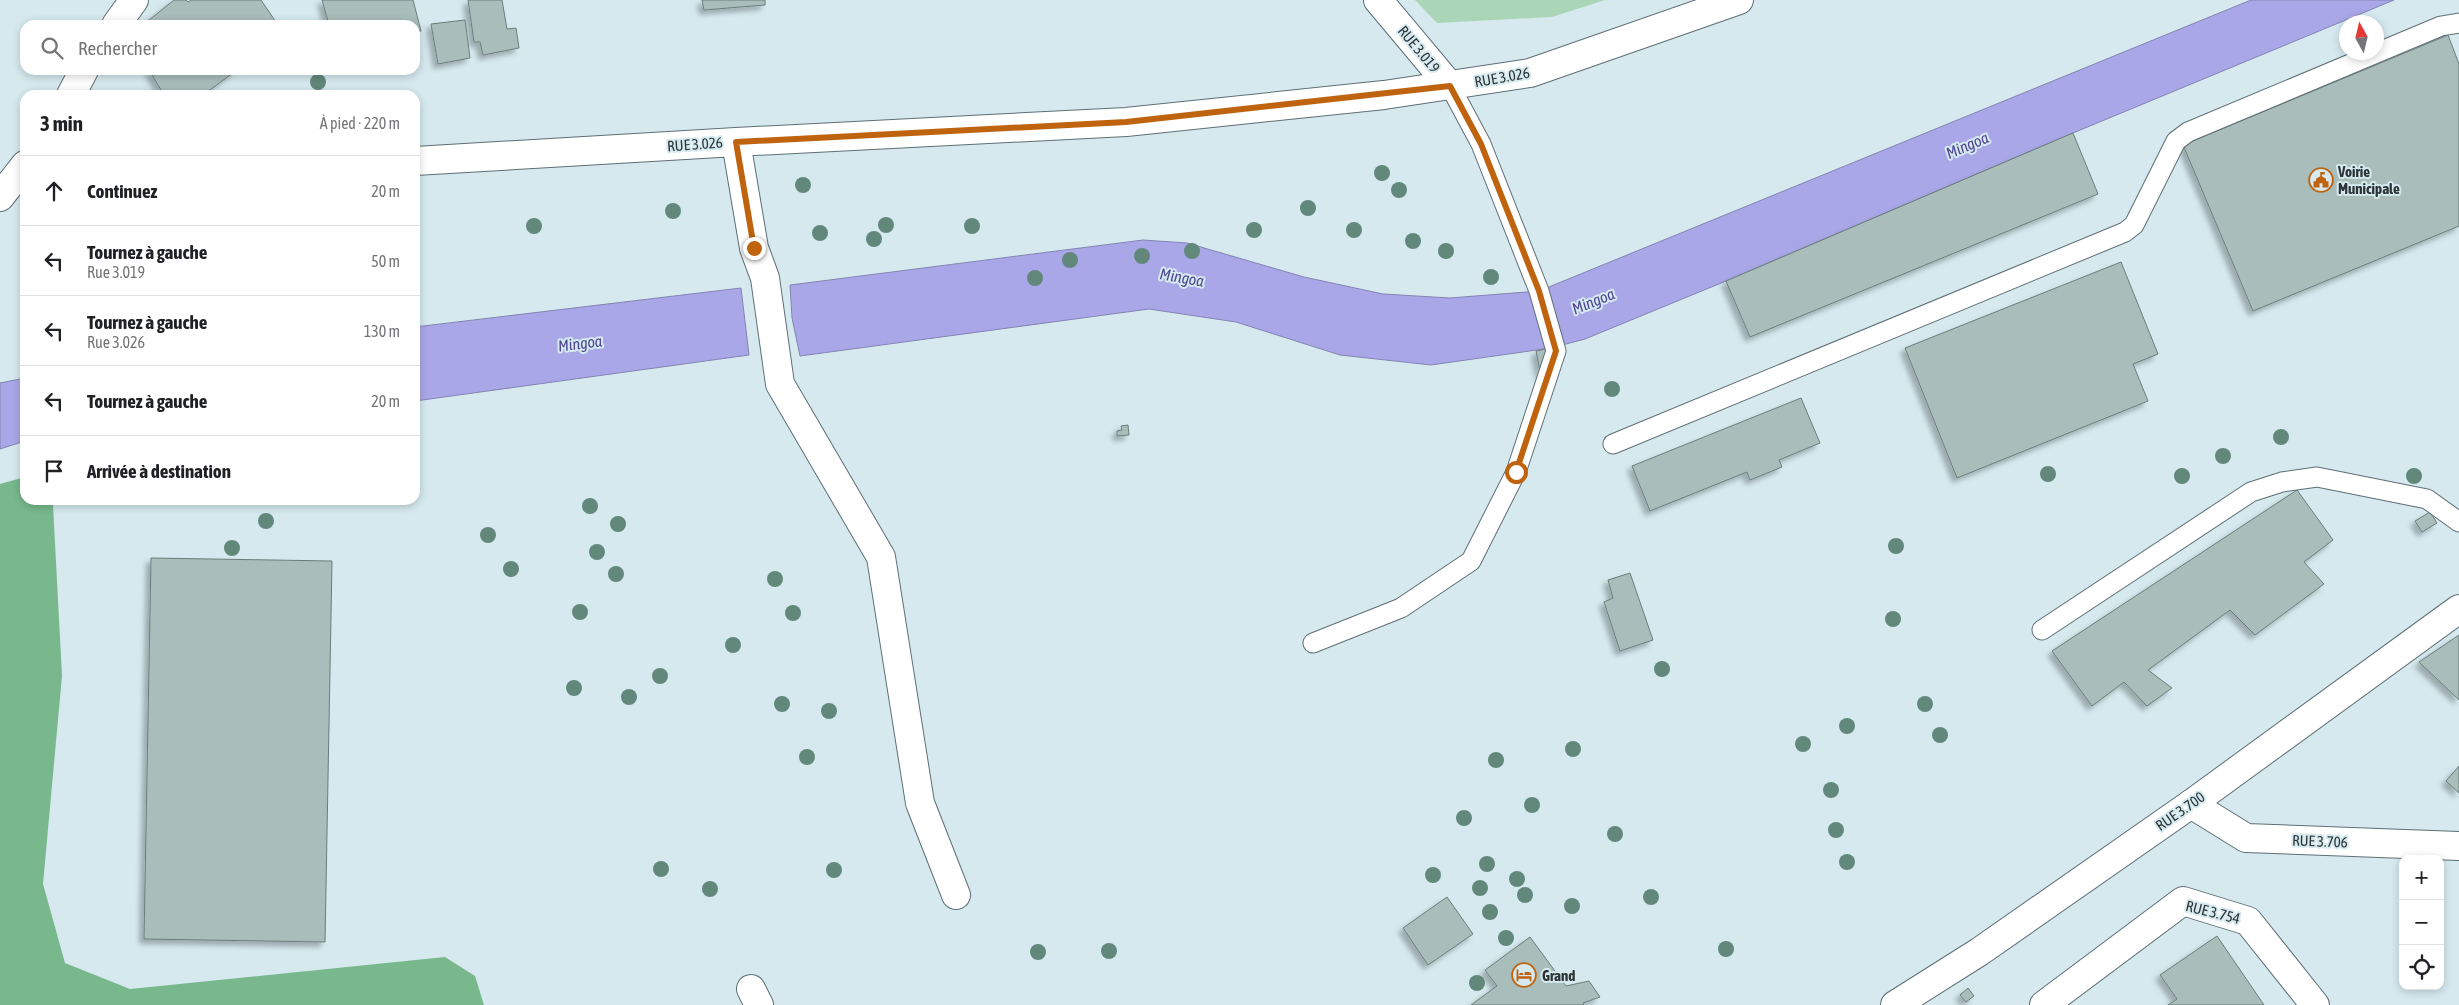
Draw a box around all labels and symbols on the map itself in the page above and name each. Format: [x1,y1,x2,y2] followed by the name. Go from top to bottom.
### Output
[2339,15,2384,60] north arrow
[1395,22,1443,76] street label: RUE 3.019
[1473,64,1531,90] street label: RUE 3.026
[1943,128,1992,163] water label: Mingoa
[667,134,723,154] street label: RUE 3.026
[2337,163,2400,197] place label: Voirie Municipale
[2308,167,2334,193] public building icon: Voirie Municipale
[743,237,766,260] route end
[1158,264,1206,291] water label: Mingoa
[1569,284,1618,319] water label: Mingoa
[557,331,604,356] water label: Mingoa
[1505,461,1528,484] route start
[2152,788,2208,834] street label: RUE 3.700
[2292,832,2348,850] street label: RUE 3.706
[2184,897,2242,927] street label: RUE 3.754
[1511,962,1537,988] hotel icon: Grand
[1542,967,1575,984] place label: Grand

